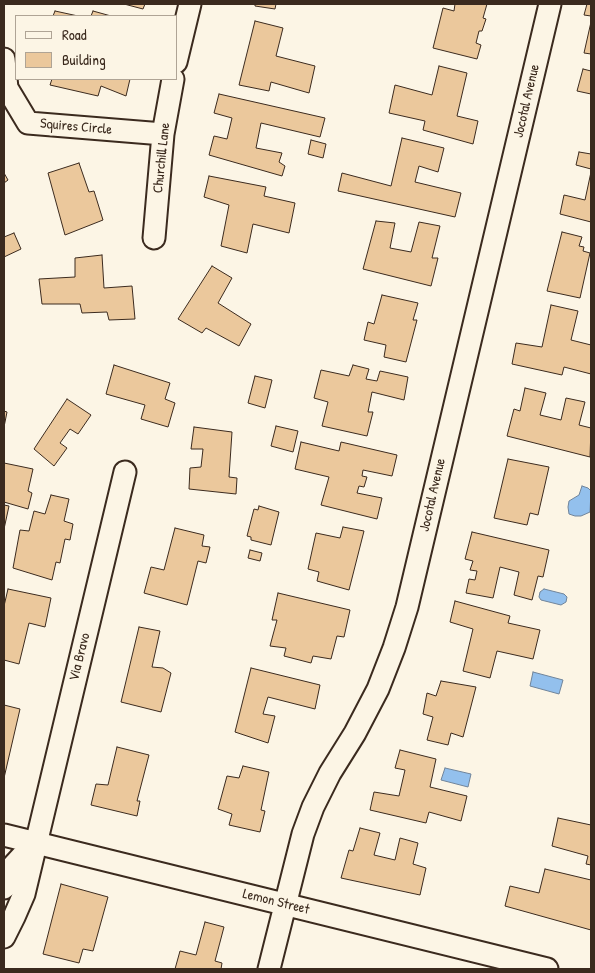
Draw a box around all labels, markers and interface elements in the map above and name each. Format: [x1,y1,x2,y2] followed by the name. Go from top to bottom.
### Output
[15,15,178,80] legend
[62,24,87,45] text: Road
[62,49,106,70] text: Building
[510,63,544,139] street label: Jocotal Avenue
[39,115,113,139] street label: Squires Circle
[150,122,174,194] street label: Churchill Lane
[416,457,450,533] street label: Jocotal Avenue
[66,631,94,683] street label: Via Bravo
[241,886,311,918] street label: Lemon Street

